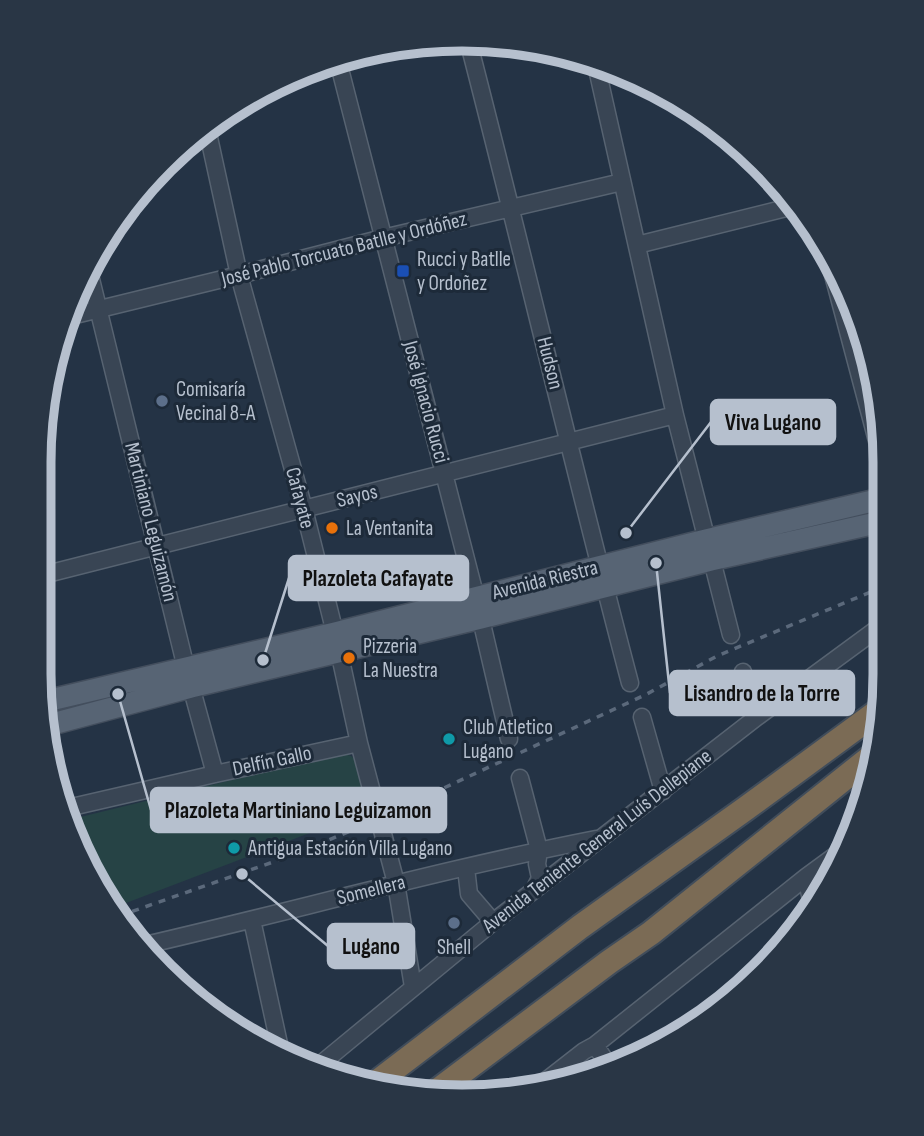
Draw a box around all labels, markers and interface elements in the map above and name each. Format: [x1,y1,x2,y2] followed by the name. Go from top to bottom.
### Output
[218,206,470,292] street label: José Pablo Torcuato Batlle y Ordóñez
[417,247,511,296] place label: Rucci y Batlle y Ordoñez
[395,263,411,279] marker: Rucci y Batlle y Ordoñez
[531,334,569,392] street label: Hudson
[397,337,454,466] street label: José Ignacio Rucci
[176,377,256,426] place label: Comisaría Vecinal 8-A
[154,393,170,409] marker: Comisaría Vecinal 8-A
[711,400,835,444] callout: Viva Lugano
[725,409,821,437] text: Viva Lugano
[119,440,183,604] street label: Martiniano Leguizamón
[280,465,320,531] street label: Cafayate
[334,479,380,513] street label: Sayos
[346,516,433,541] place label: La Ventanita
[324,520,340,536] marker: La Ventanita
[489,555,600,605] street label: Avenida Riestra
[289,556,468,600] callout: Plazoleta Cafayate
[302,565,454,593] text: Plazoleta Cafayate
[363,634,438,683] place label: Pizzeria La Nuestra
[341,650,357,666] marker: Pizzeria La Nuestra
[670,671,854,715] callout: Lisandro de la Torre
[684,680,840,708] text: Lisandro de la Torre
[463,715,553,764] place label: Club Atletico Lugano
[441,731,457,747] marker: Club Atletico Lugano
[230,740,314,782] street label: Delfín Gallo
[477,744,717,939] street label: Avenida Teniente General Luís Dellepiane
[151,788,446,832] callout: Plazoleta Martiniano Leguizamon
[165,797,431,825] text: Plazoleta Martiniano Leguizamon
[247,836,452,861] place label: Antigua Estación Villa Lugano
[226,840,242,856] marker: Antigua Estación Villa Lugano
[334,869,408,911] street label: Somellera
[446,915,462,931] marker: Shell
[328,924,414,968] callout: Lugano
[342,933,400,961] text: Lugano
[437,935,471,960] place label: Shell

